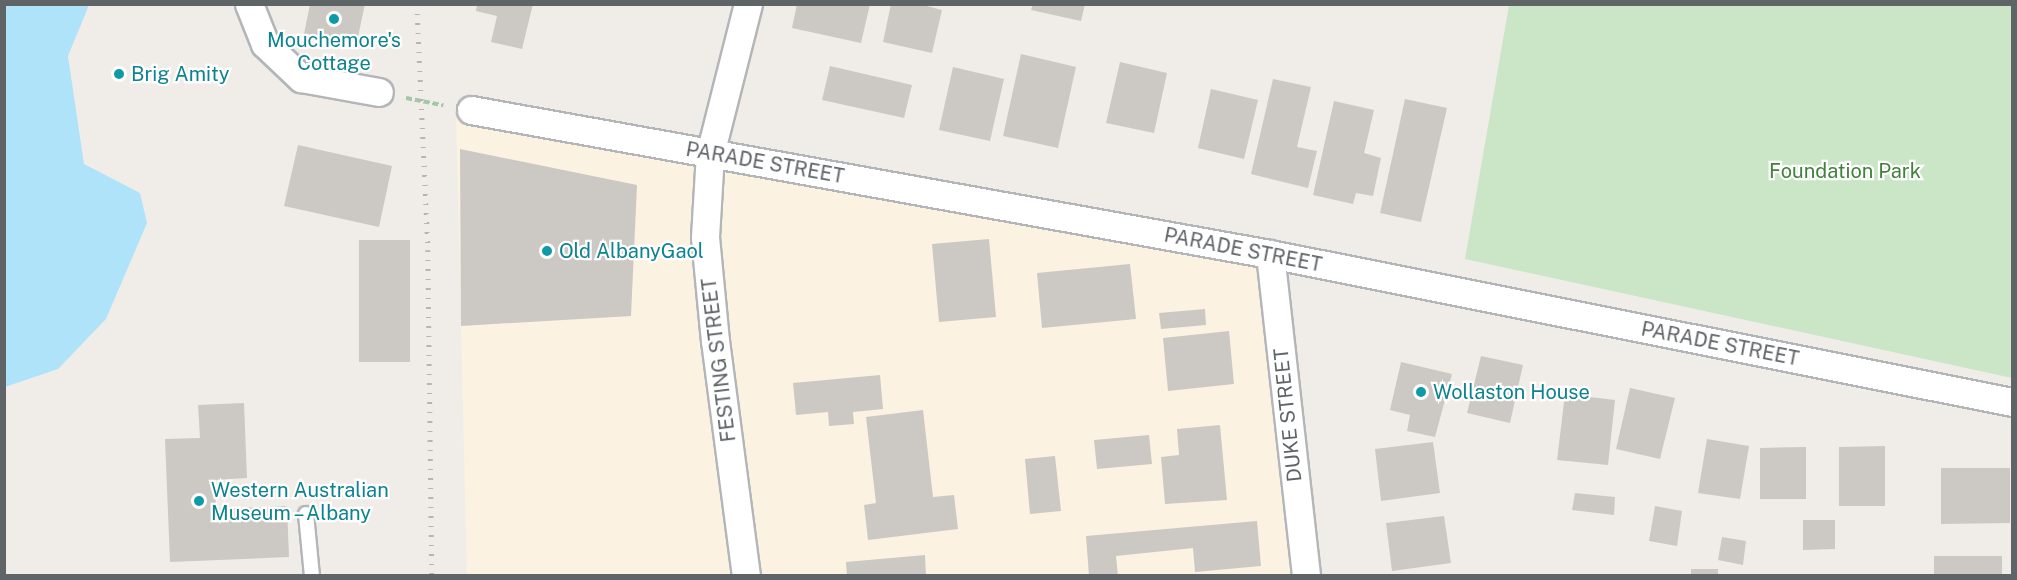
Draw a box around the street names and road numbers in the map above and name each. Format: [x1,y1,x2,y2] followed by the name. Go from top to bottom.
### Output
[684,137,846,189] street label: PARADE STREET
[1162,223,1324,277] street label: PARADE STREET
[697,277,741,443] street label: FESTING STREET
[1639,317,1801,371] street label: PARADE STREET
[1269,347,1307,483] street label: DUKE STREET

